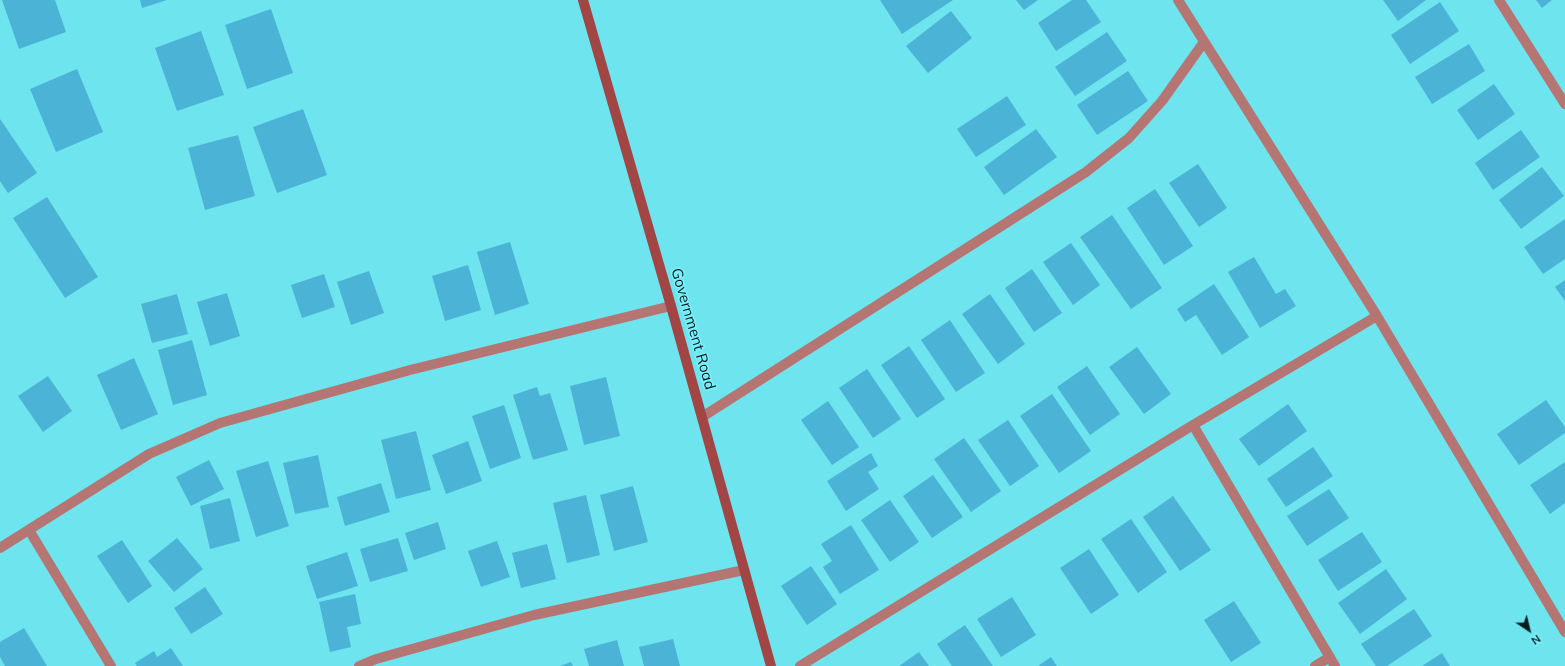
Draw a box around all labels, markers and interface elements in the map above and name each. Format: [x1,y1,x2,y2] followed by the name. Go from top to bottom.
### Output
[667,266,719,392] street label: Government Road
[1509,610,1549,650] north arrow
[1528,632,1543,648] text: N

